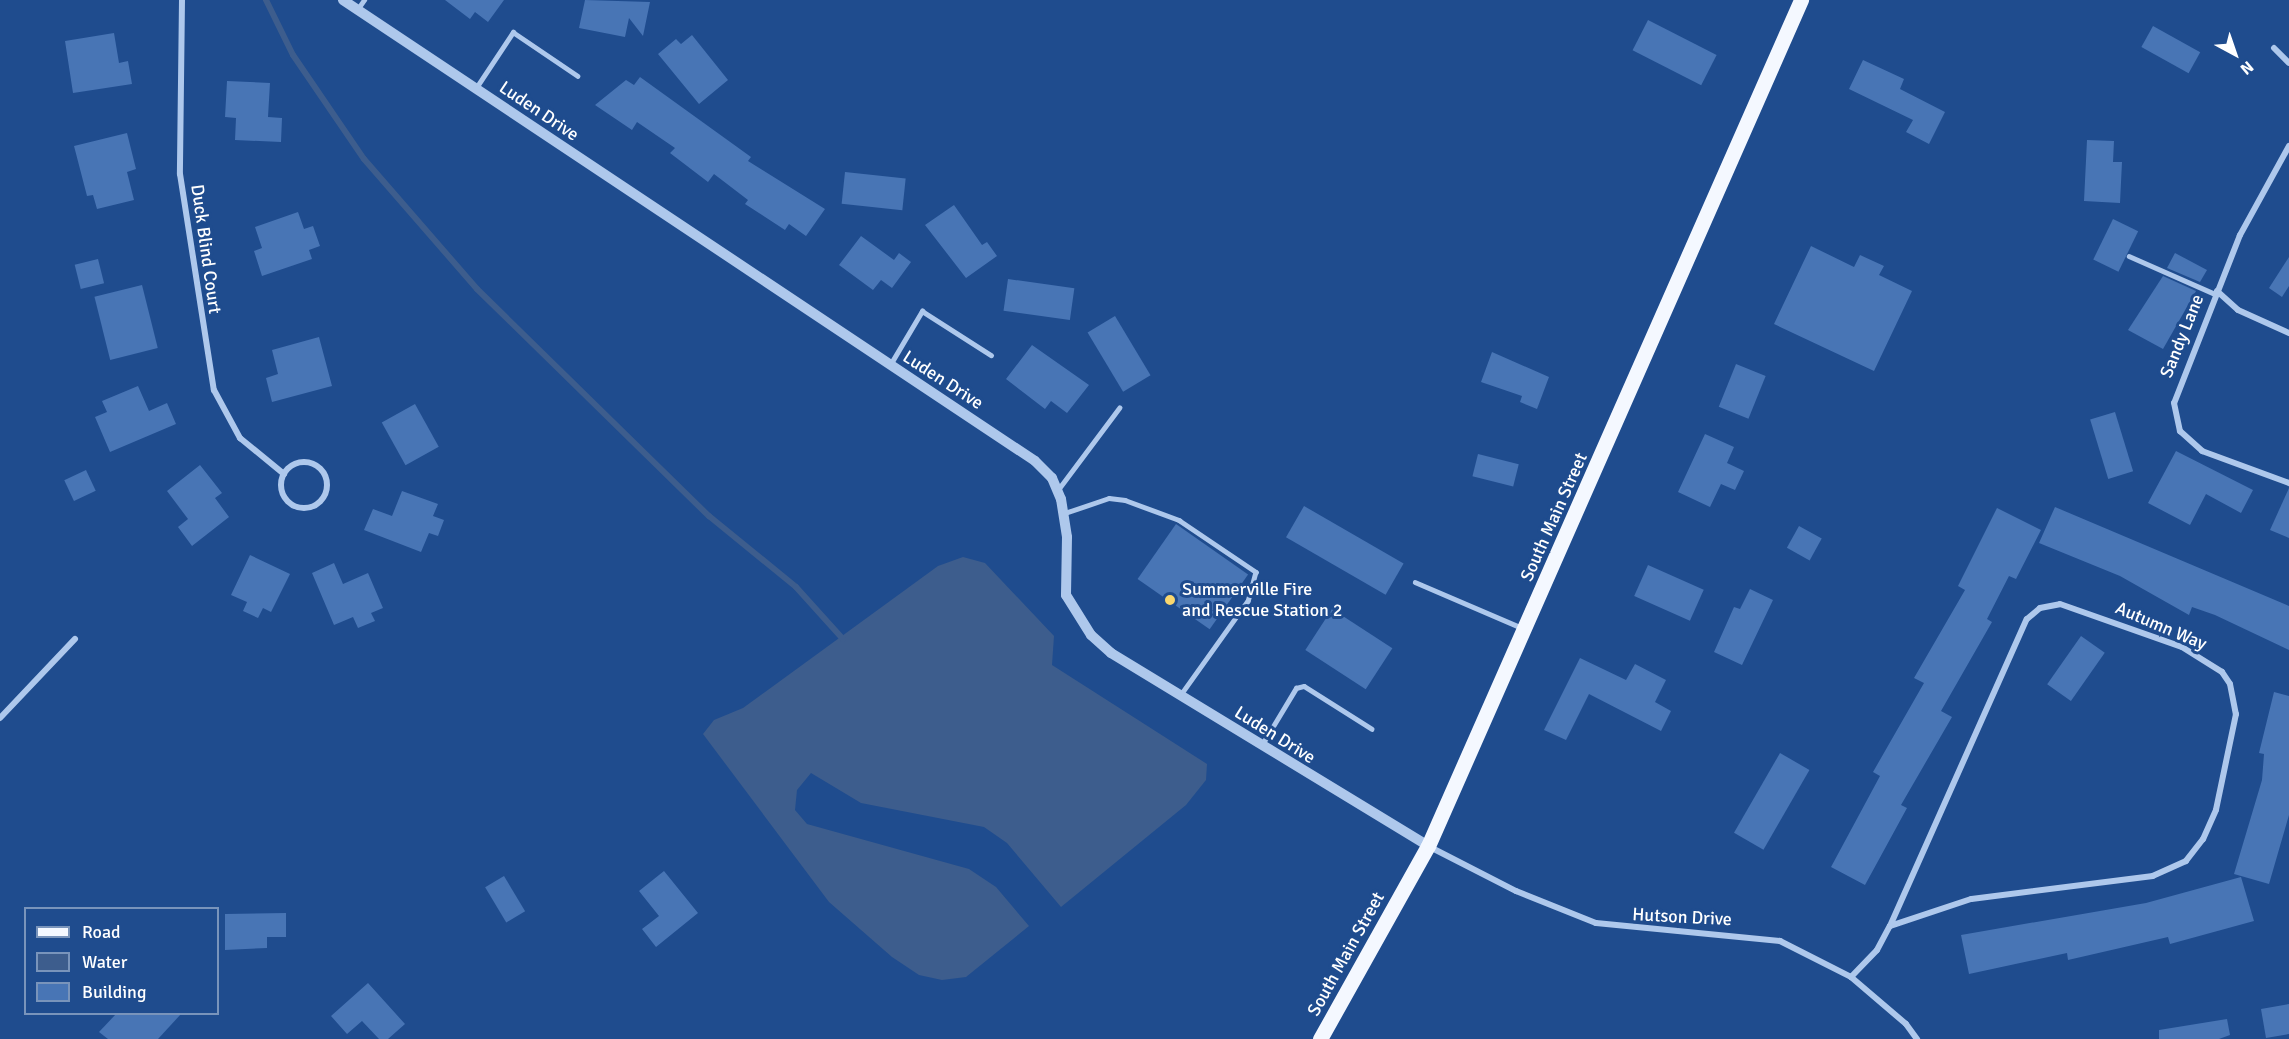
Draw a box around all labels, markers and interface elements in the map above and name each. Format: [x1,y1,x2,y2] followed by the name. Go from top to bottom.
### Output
[2205,24,2265,84] north arrow
[2236,57,2257,79] text: N
[495,76,583,146] street label: Luden Drive
[186,183,226,315] street label: Duck Blind Court
[2155,291,2209,381] street label: Sandy Lane
[899,346,987,414] street label: Luden Drive
[1516,449,1592,585] street label: South Main Street
[1182,579,1343,622] place label: Summerville Fire and Rescue Station 2
[1163,593,1177,607] marker: Summerville Fire and Rescue Station 2
[2112,597,2210,655] street label: Autumn Way
[1231,702,1319,768] street label: Luden Drive
[1303,888,1389,1020] street label: South Main Street
[1632,904,1732,930] street label: Hutson Drive
[24,907,219,1015] legend
[82,921,121,943] text: Road
[82,951,127,973] text: Water
[82,981,146,1003] text: Building

